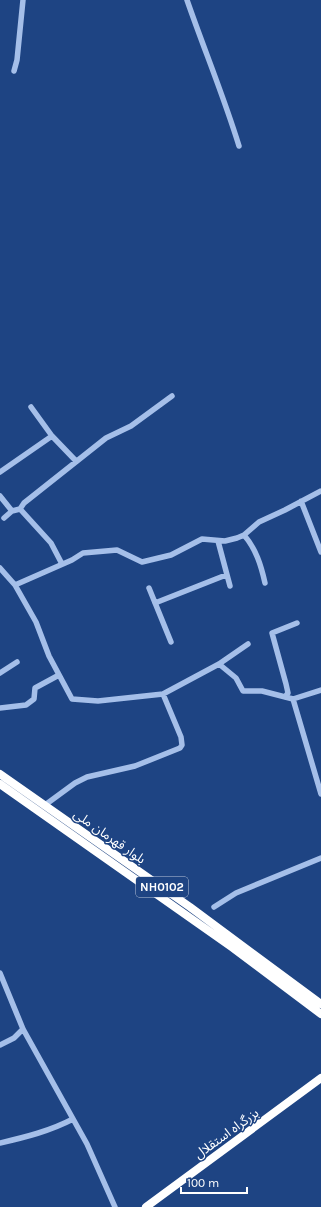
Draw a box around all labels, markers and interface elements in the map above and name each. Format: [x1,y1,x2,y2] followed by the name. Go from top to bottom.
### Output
[70,806,149,868] street label: بلوار قهرمان ملی
[136,877,188,897] road number: NH0102
[191,1105,262,1163] street label: بزرگراه استقلال
[181,1169,247,1195] scale bar
[187,1176,219,1190] text: 100 m

